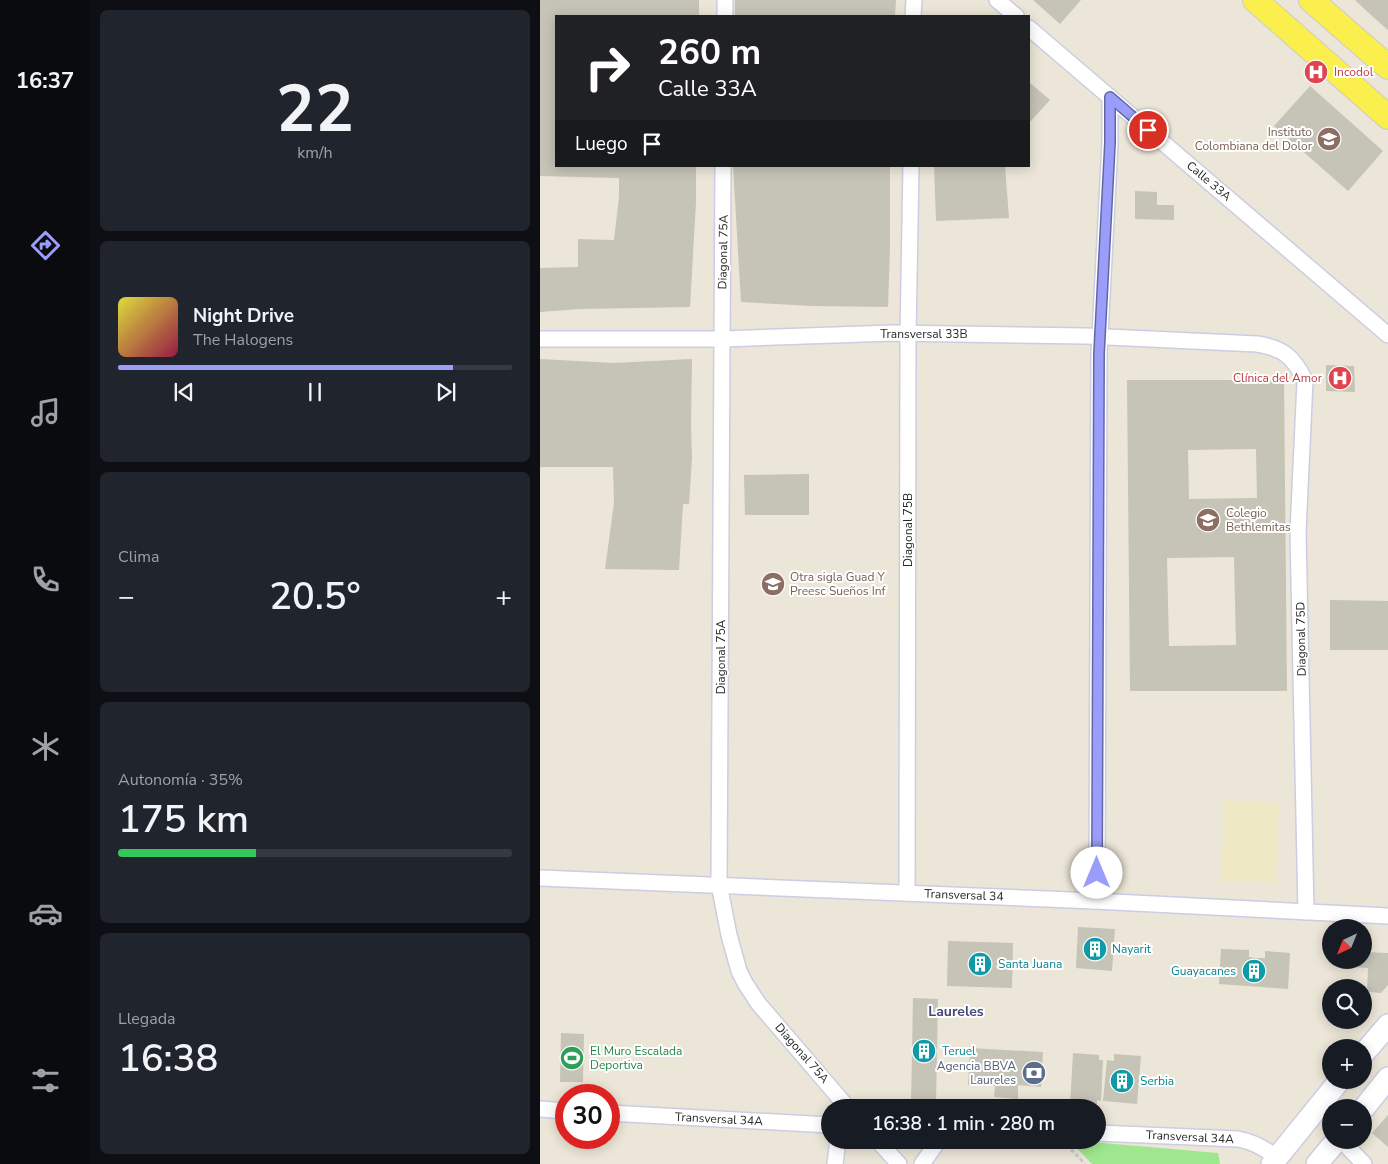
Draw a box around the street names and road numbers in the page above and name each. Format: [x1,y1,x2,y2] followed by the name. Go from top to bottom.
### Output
[1183,158,1235,205] street label: Calle 33A
[714,214,732,289] street label: Diagonal 75A
[880,326,968,342] street label: Transversal 33B
[900,493,916,567] street label: Diagonal 75B
[1292,601,1310,677] street label: Diagonal 75D
[713,619,729,694] street label: Diagonal 75A
[924,886,1004,904] street label: Transversal 34
[771,1020,833,1087] street label: Diagonal 75A
[675,1109,764,1129] street label: Transversal 34A
[1146,1127,1235,1147] street label: Transversal 34A

